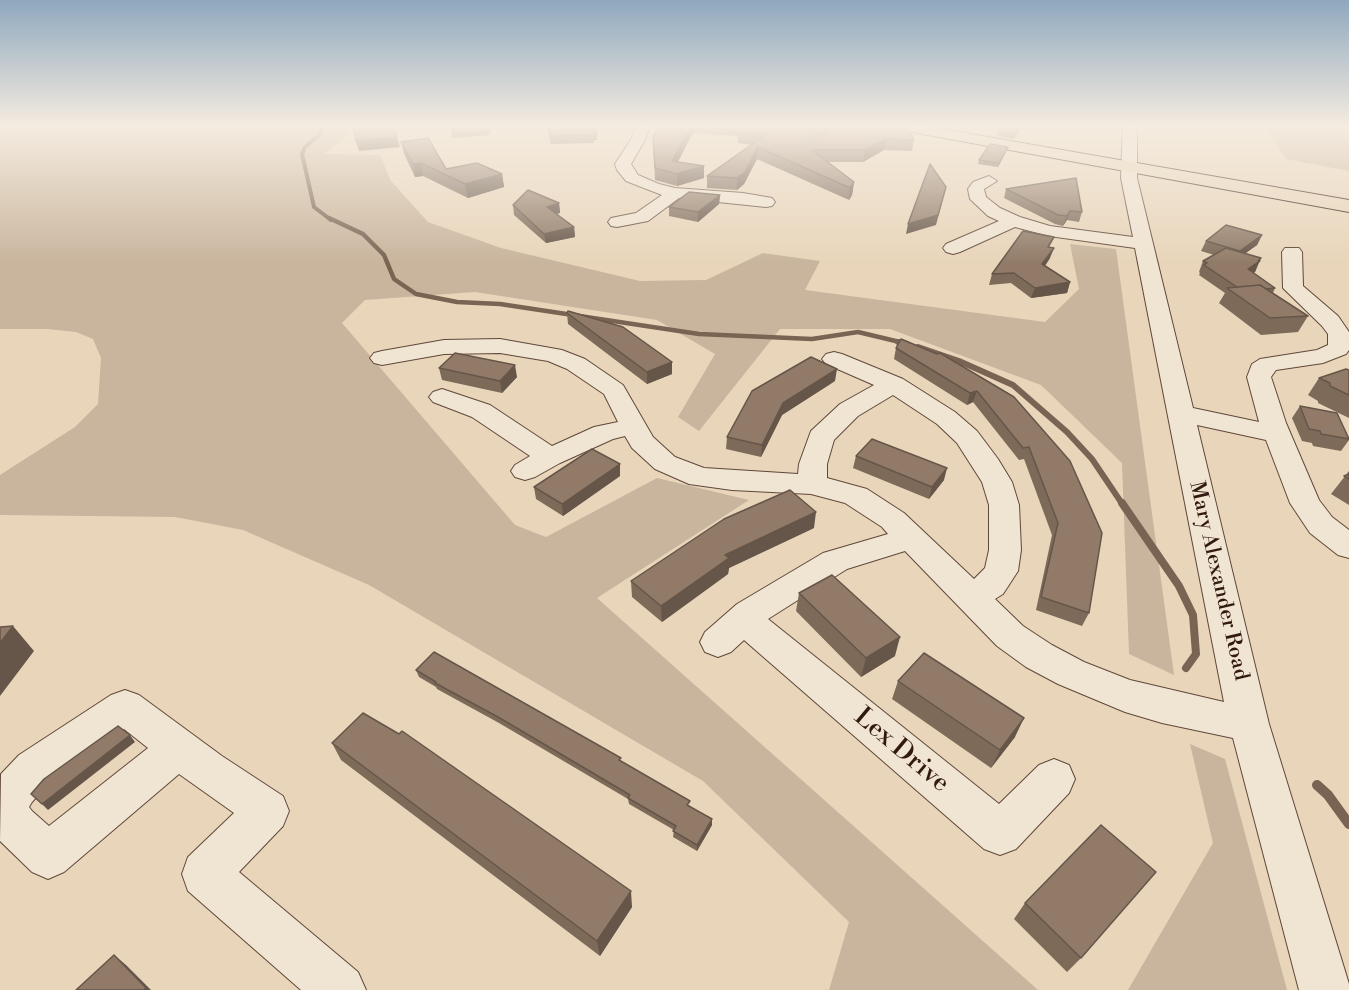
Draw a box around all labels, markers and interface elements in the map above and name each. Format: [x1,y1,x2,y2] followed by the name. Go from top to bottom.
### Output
[1183,479,1253,683] street label: Mary Alexander Road
[847,702,955,800] street label: Lex Drive

